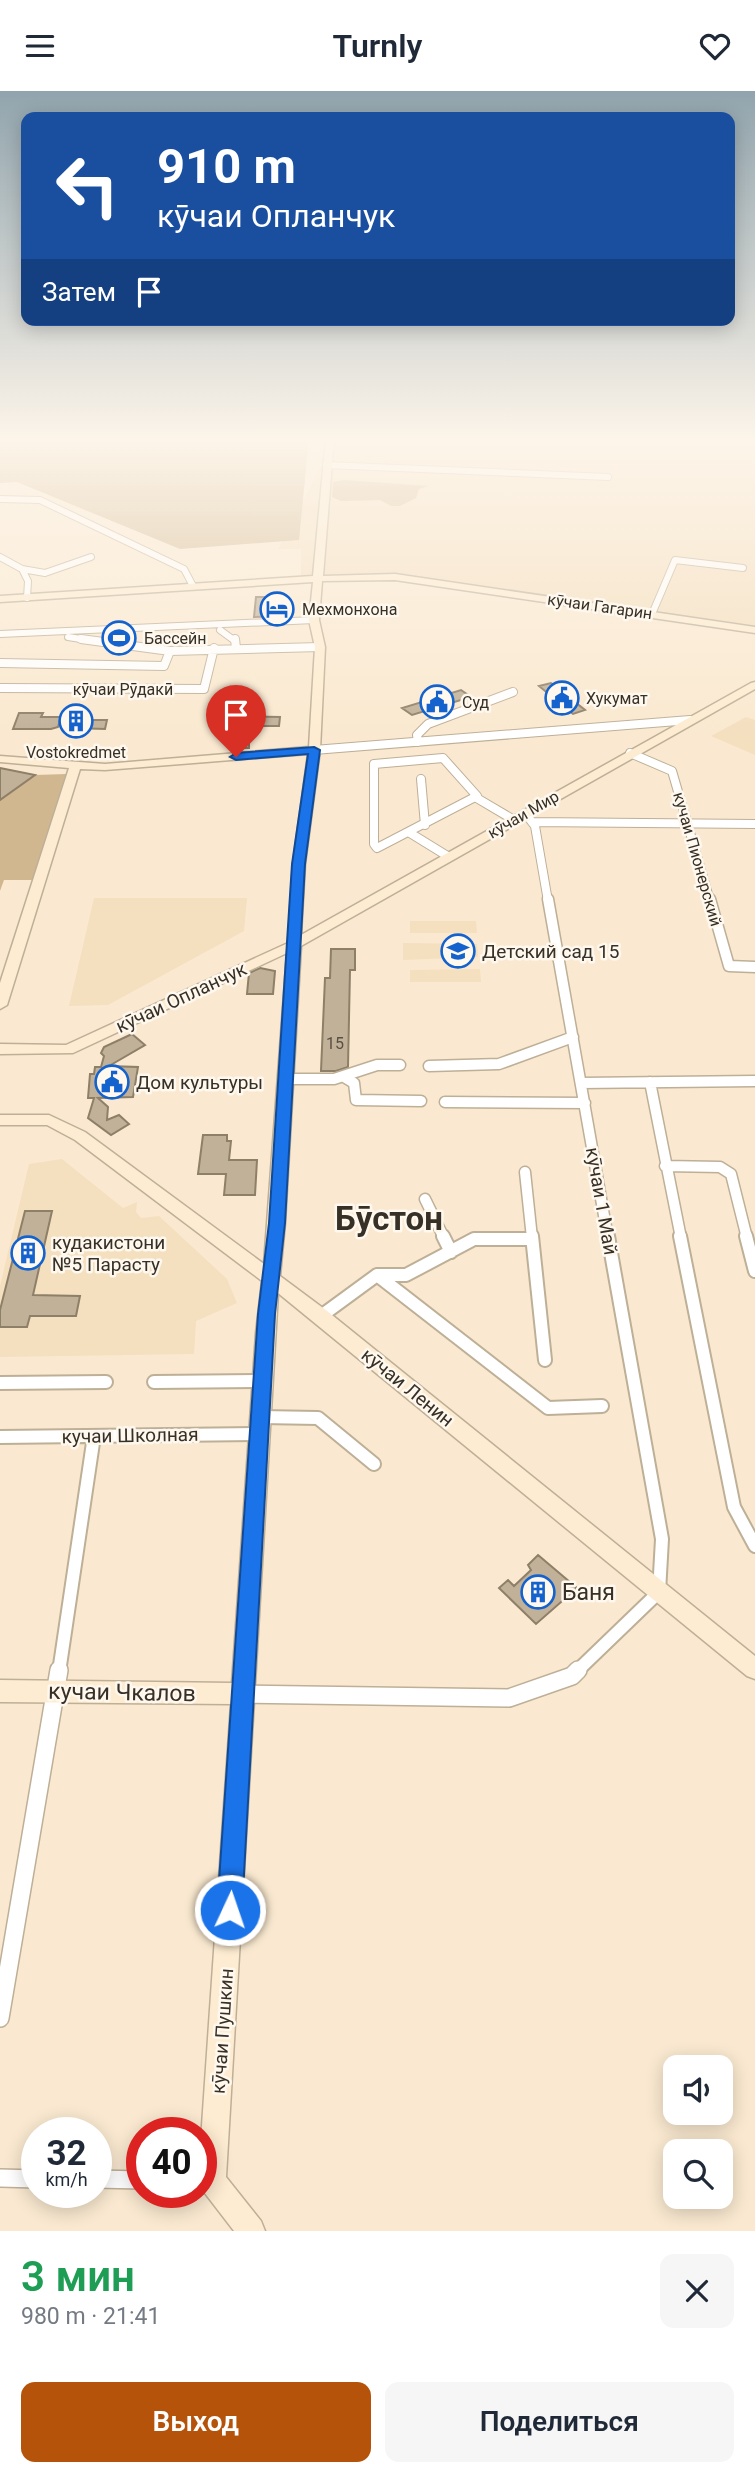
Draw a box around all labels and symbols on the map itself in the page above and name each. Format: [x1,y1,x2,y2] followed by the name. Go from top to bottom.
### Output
[258,590,296,628] hotel icon: Мехмонхона
[546,590,654,623] street label: кӯчаи Гагарин
[302,600,397,619] place label: Мехмонхона
[100,619,138,657] sports icon: Бассейн
[144,629,206,648] place label: Бассейн
[543,679,581,717] public building icon: Хукумат
[73,680,173,699] street label: кӯчаи Рӯдакӣ
[418,683,456,721] public building icon: Суд
[206,685,266,757] pin
[586,689,648,708] place label: Хукумат
[462,693,490,712] place label: Суд
[57,702,95,740] building icon: Vostokredmet
[26,743,126,762] place label: Vostokredmet
[484,786,562,842] street label: кӯчаи Мир
[669,790,726,928] street label: кучаи Пионерский
[439,932,477,970] school or university icon: Детский сад 15
[482,940,619,963] place label: Детский сад 15
[112,957,251,1038] street label: кӯчаи Опланчук
[326,1034,344,1053] house number: 15
[93,1063,131,1101] public building icon: Дом культуры
[136,1071,263,1094] place label: Дом культуры
[581,1145,622,1257] street label: кӯчаи 1 Май
[335,1199,443,1238] district label: Бӯстон
[52,1231,165,1276] place label: кудакистони №5 Парасту
[9,1234,47,1272] building icon: кудакистони №5 Парасту
[357,1343,458,1432] street label: кӯчаи Ленин
[61,1423,199,1448] street label: кучаи Школная
[519,1573,557,1611] building icon: Баня
[562,1579,615,1606] place label: Баня
[48,1678,196,1707] street label: кучаи Чкалов
[193,1873,267,1947] position arrow
[207,1968,238,2095] street label: кӯчаи Пушкин
[126,2117,217,2208] speed limit sign: 40

